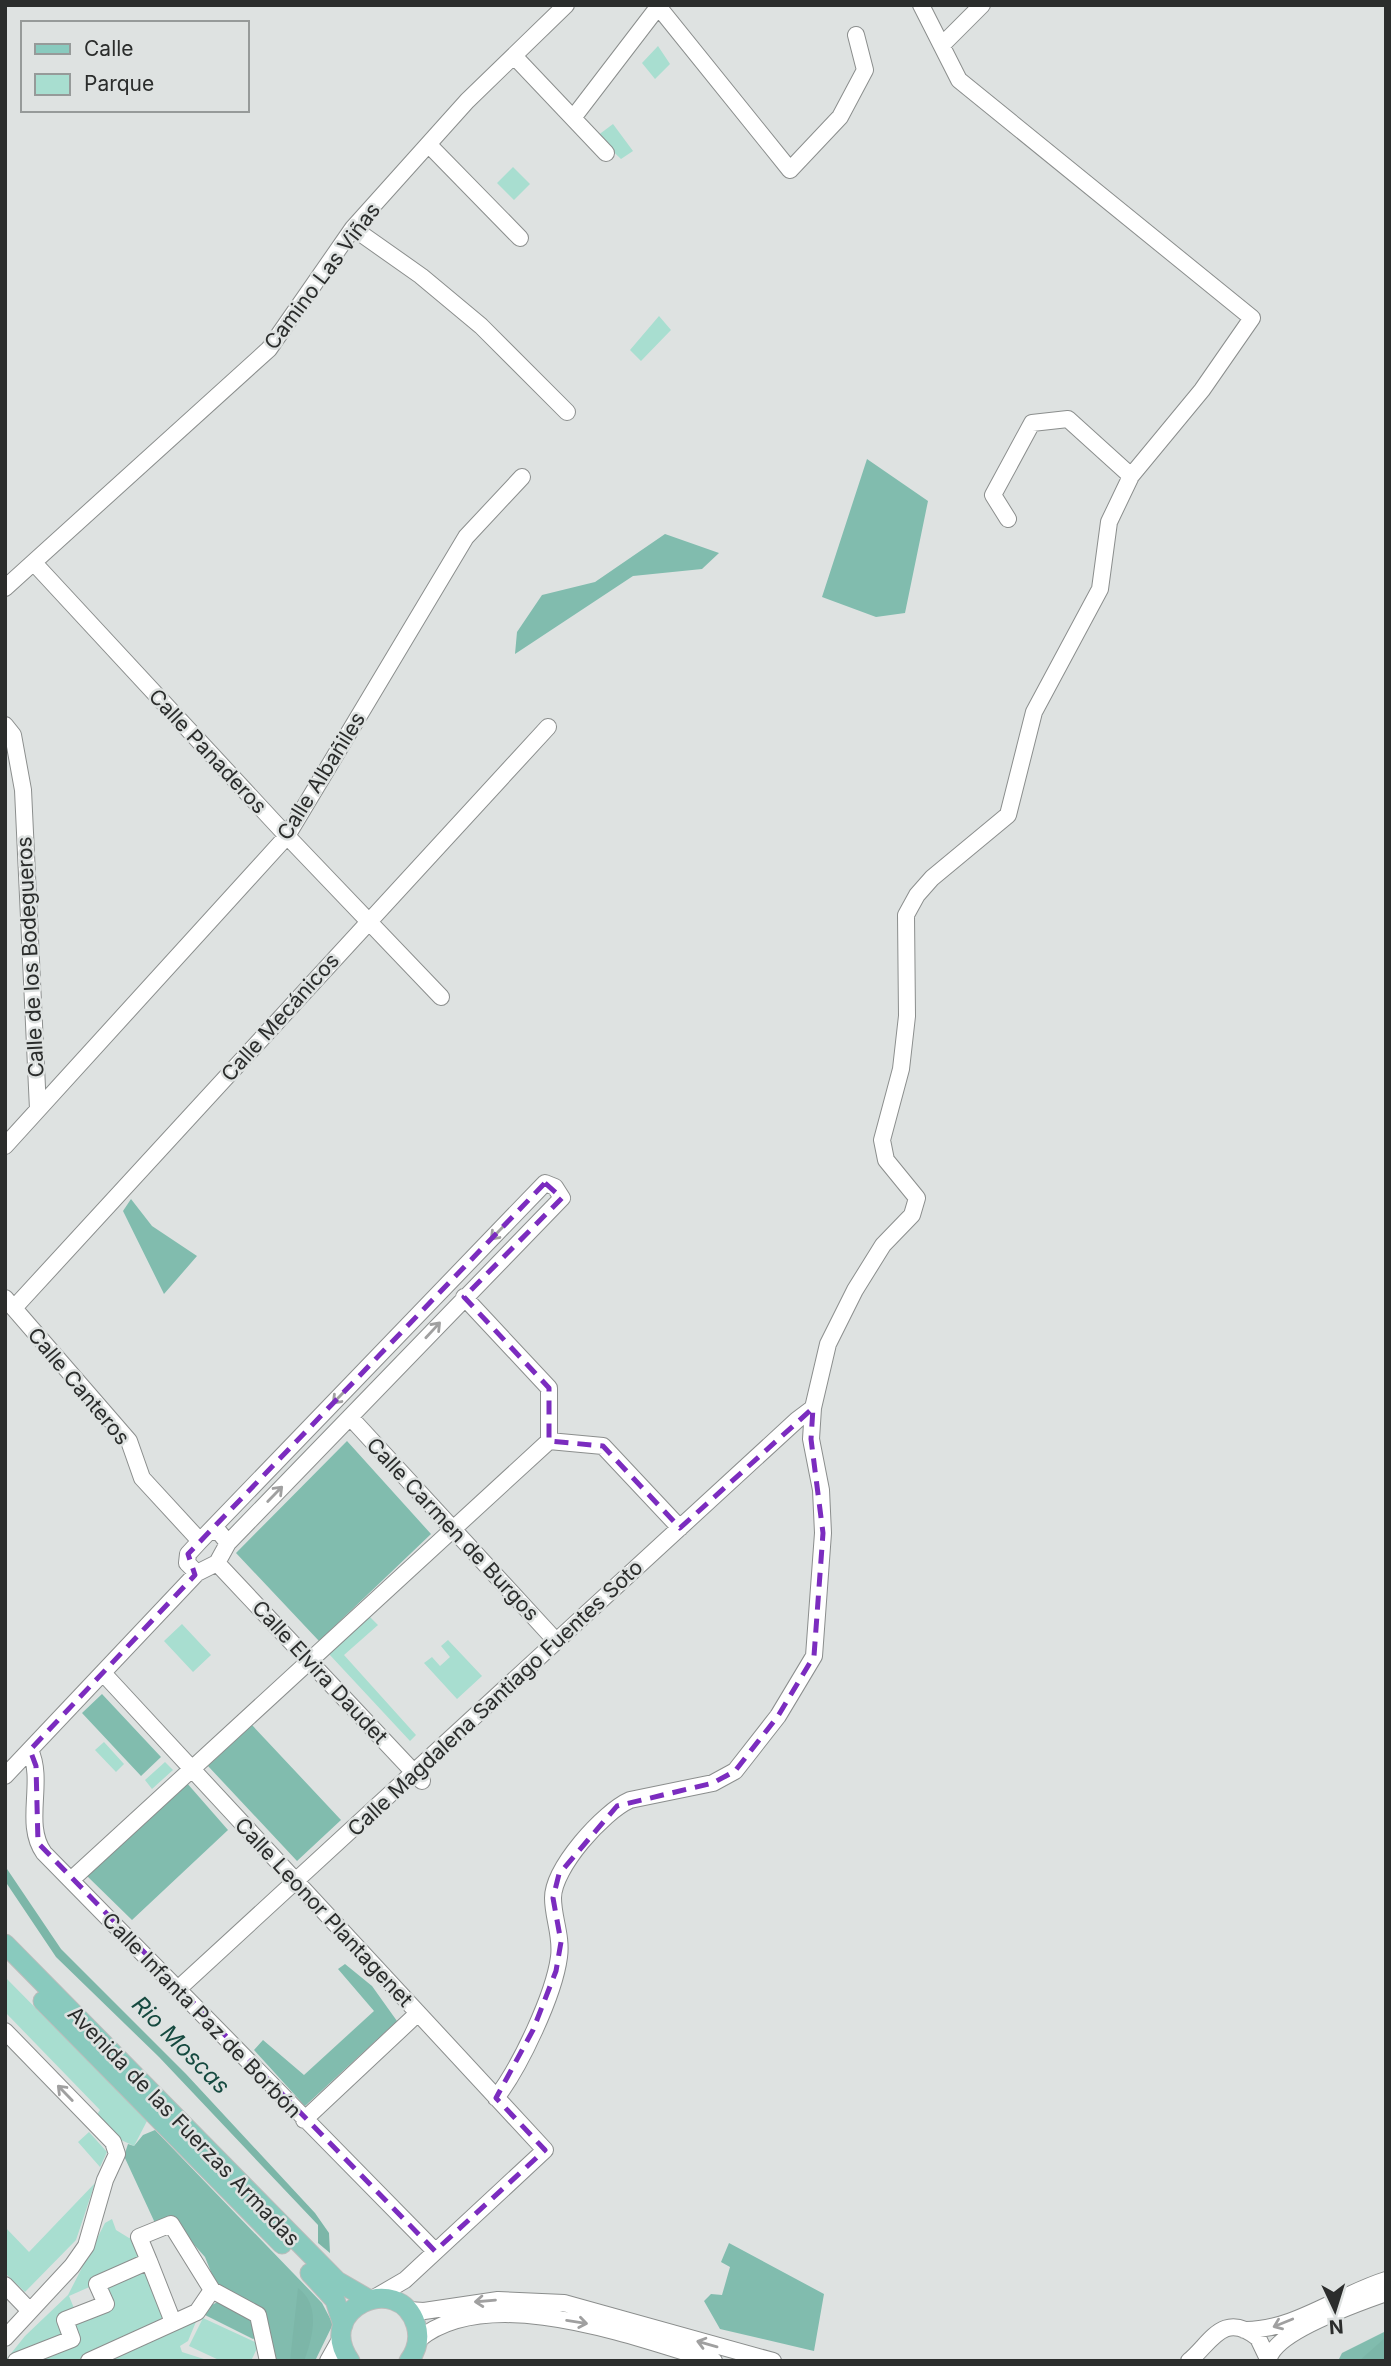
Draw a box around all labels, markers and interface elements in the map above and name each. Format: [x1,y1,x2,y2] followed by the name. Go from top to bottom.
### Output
[21,21,248,112] legend
[84,36,134,61] text: Calle
[84,71,154,96] text: Parque
[259,198,385,354] street label: Camino Las Viñas
[144,684,272,818] street label: Calle Panaderos
[272,708,370,844] street label: Calle Albañiles
[11,836,49,1078] street label: Calle de los Bodegueros
[216,948,344,1086] street label: Calle Mecánicos
[489,1223,506,1240] one-way arrow
[23,1322,135,1450] street label: Calle Canteros
[424,1322,441,1339] one-way arrow
[331,1387,348,1404] one-way arrow
[362,1432,544,1626] street label: Calle Carmen de Burgos
[267,1486,284,1503] one-way arrow
[342,1555,648,1841] street label: Calle Magdalena Santiago Fuentes Soto
[247,1595,393,1749] street label: Calle Elvira Daudet
[230,1812,418,2012] street label: Calle Leonor Plantagenet
[97,1907,307,2123] street label: Calle Infanta Paz de Borbón
[126,1990,236,2100] water label: Rio Moscas
[63,2001,305,2251] street label: Avenida de las Fuerzas Armadas
[57,2085,74,2102] one-way arrow
[1300,2275,1370,2345] north arrow
[475,2295,497,2308] one-way arrow
[1328,2314,1344,2338] text: N
[565,2316,588,2329] one-way arrow
[1272,2317,1294,2330] one-way arrow
[696,2337,719,2350] one-way arrow

